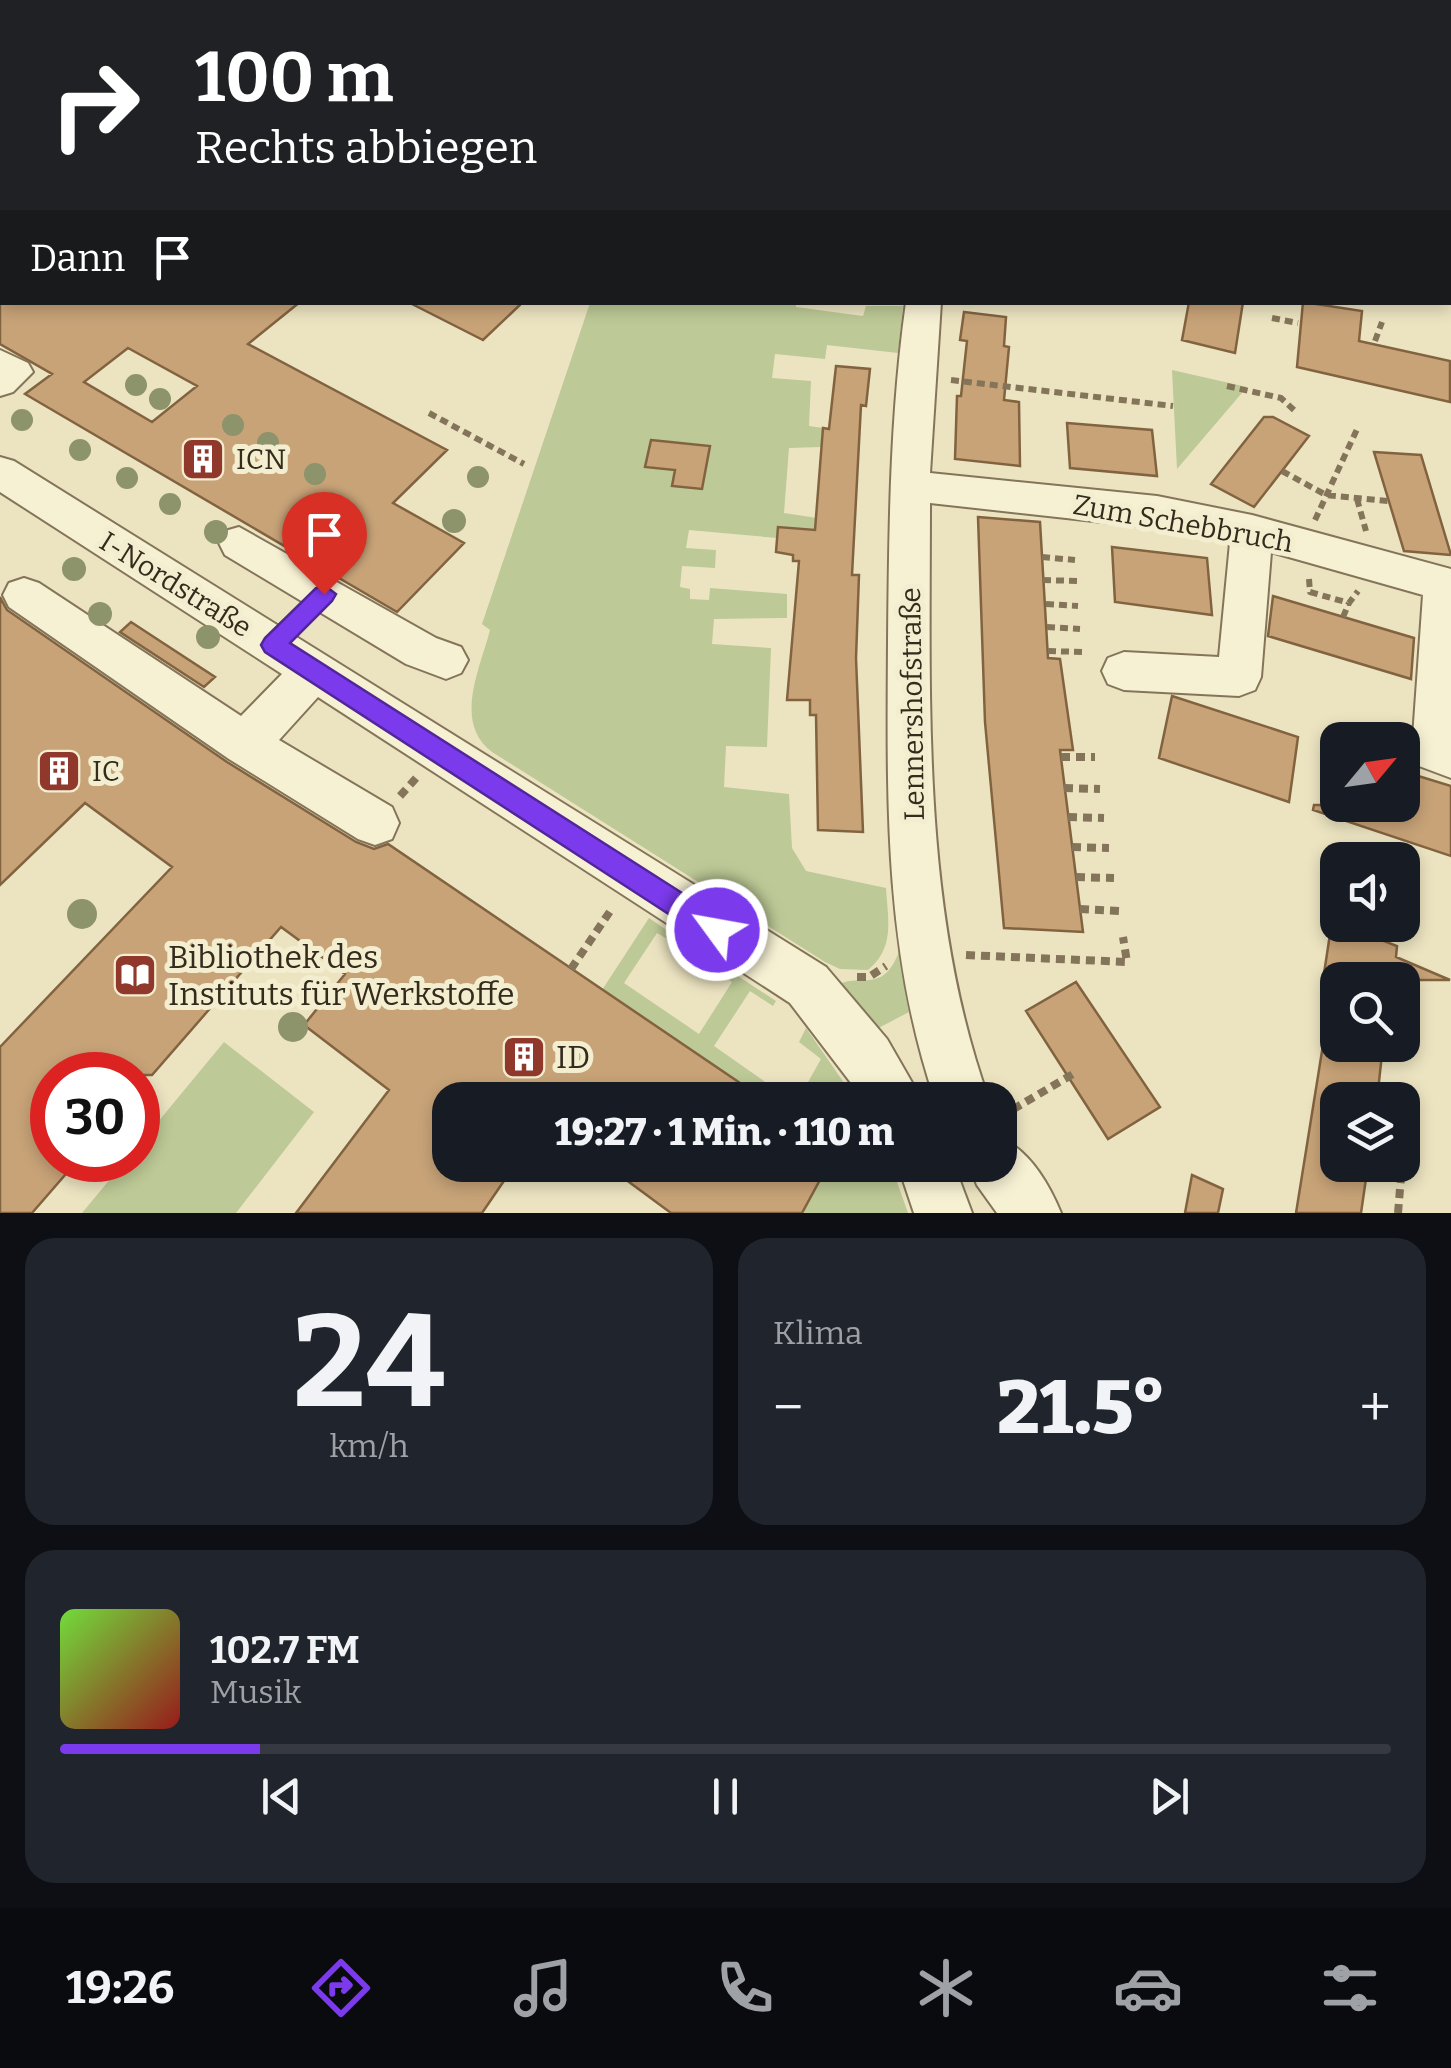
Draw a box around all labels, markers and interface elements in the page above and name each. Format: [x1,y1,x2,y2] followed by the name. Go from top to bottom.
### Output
[195,36,394,120] text: 100 m
[30,40,160,170] icon: right
[195,121,537,175] text: Rechts abbiegen
[145,230,200,285] icon: arrive
[30,235,125,281] text: Dann
[180,436,226,482] building icon: ICN
[236,443,286,476] place label: ICN
[1070,488,1295,559] street label: Zum Schebbruch
[282,492,367,595] pin
[297,507,352,562] icon: arrive
[94,525,258,644] street label: I-Nordstraße
[894,587,931,821] street label: Lennershofstraße
[1320,722,1420,822] north arrow
[1320,722,1420,1182] map controls
[36,748,82,794] building icon: IC
[92,755,120,788] place label: IC
[1320,842,1420,942] button: sound
[665,878,769,982] position arrow
[168,938,514,1013] place label: Bibliothek des Instituts für Werkstoffe
[112,952,158,998] library icon: Bibliothek des Instituts für Werkstoffe
[1320,962,1420,1062] button: search
[501,1034,547,1080] building icon: ID
[556,1038,590,1076] place label: ID
[30,1052,160,1182] speed limit sign: 30
[1320,1082,1420,1182] button: layers
[555,1109,894,1155] text: 19:27 · 1 Min. · 110 m
[293,1284,445,1440] text: 24
[773,1314,862,1352] text: Klima
[997,1363,1166,1453] text: 21.5°
[773,1375,803,1441] text: −
[1360,1375,1391,1441] text: +
[329,1427,409,1465] text: km/h
[210,1627,360,1673] text: 102.7 FM
[210,1673,301,1711] text: Musik
[254,1769,309,1824] icon: previous
[698,1769,753,1824] icon: pause
[1142,1769,1197,1824] icon: next
[306,1953,376,2023] icon: directions
[508,1953,578,2023] icon: music
[710,1953,780,2023] icon: phone
[911,1953,981,2023] icon: climate
[1113,1953,1183,2023] icon: car
[1315,1953,1385,2023] icon: filters
[66,1961,174,2015] text: 19:26

